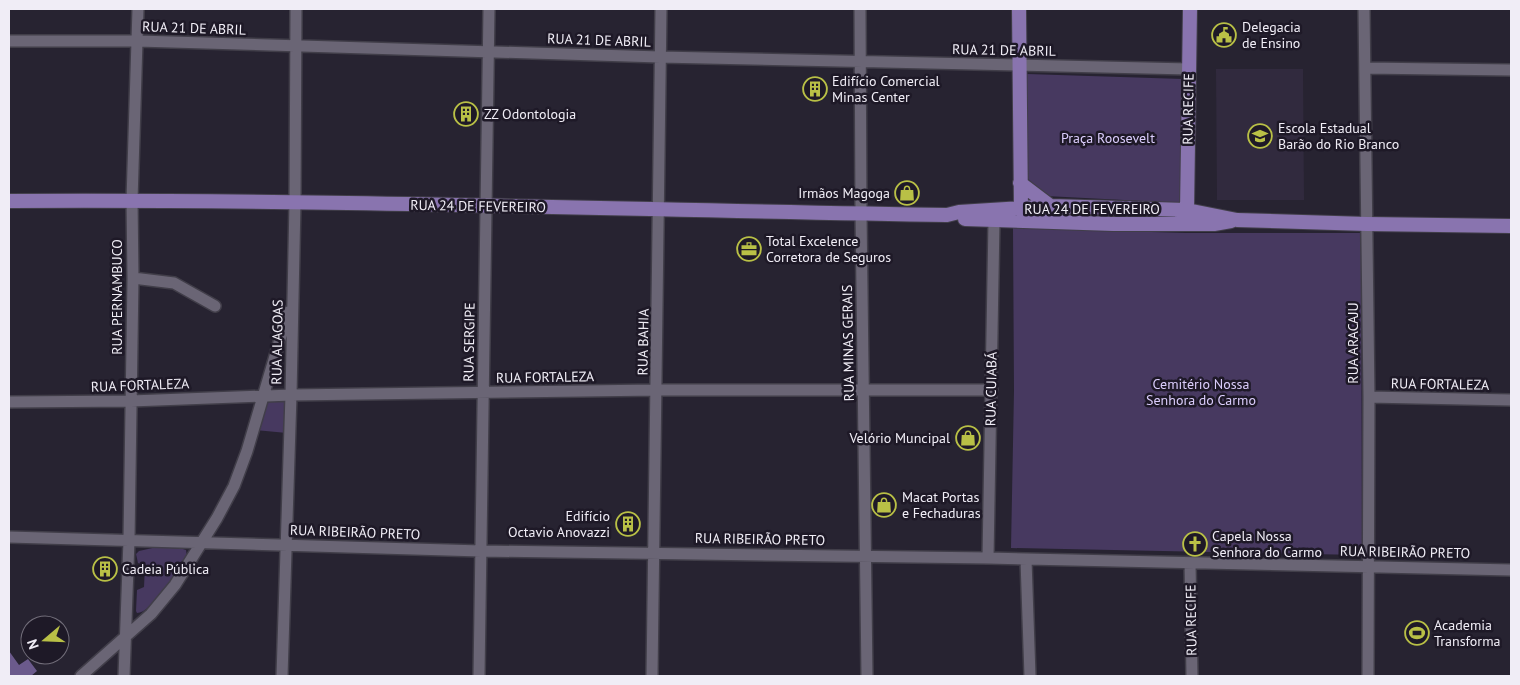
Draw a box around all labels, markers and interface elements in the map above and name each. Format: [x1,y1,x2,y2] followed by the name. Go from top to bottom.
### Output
[142,17,246,39] street label: RUA 21 DE ABRIL
[1242,18,1301,52] place label: Delegacia de Ensino
[1211,22,1237,48] public building icon: Delegacia de Ensino
[547,29,651,51] street label: RUA 21 DE ABRIL
[952,40,1056,60] street label: RUA 21 DE ABRIL
[832,72,940,106] place label: Edifício Comercial Minas Center
[1178,73,1198,145] street label: RUA RECIFE
[802,76,828,102] building icon: Edifício Comercial Minas Center
[453,101,479,127] building icon: ZZ Odontologia
[484,105,576,123] place label: ZZ Odontologia
[1278,119,1399,153] place label: Escola Estadual Barão do Rio Branco
[1247,123,1273,149] school or university icon: Escola Estadual Barão do Rio Branco
[1061,129,1155,147] park label: Praça Roosevelt
[894,180,920,206] shop icon: Irmãos Magoga
[798,184,890,202] place label: Irmãos Magoga
[410,196,546,216] street label: RUA 24 DE FEVEREIRO
[1024,200,1160,218] street label: RUA 24 DE FEVEREIRO
[766,232,891,266] place label: Total Excelence Corretora de Seguros
[736,236,762,262] office icon: Total Excelence Corretora de Seguros
[108,239,126,355] street label: RUA PERNAMBUCO
[838,285,858,401] street label: RUA MINAS GERAIS
[267,299,287,385] street label: RUA ALAGOAS
[459,302,479,382] street label: RUA SERGIPE
[1344,302,1362,384] street label: RUA ARACAJU
[633,308,653,376] street label: RUA BAHIA
[981,351,1001,426] street label: RUA CUIABÁ
[496,367,595,387] street label: RUA FORTALEZA
[91,374,190,396] street label: RUA FORTALEZA
[1391,374,1490,394] street label: RUA FORTALEZA
[1146,375,1256,409] park label: Cemitério Nossa Senhora do Carmo
[955,425,981,451] shop icon: Velório Muncipal
[848,429,950,447] place label: Velório Muncipal
[902,488,981,522] place label: Macat Portas e Fechaduras
[871,492,897,518] shop icon: Macat Portas e Fechaduras
[508,507,610,541] place label: Edifício Octavio Anovazzi
[615,511,641,537] building icon: Edifício Octavio Anovazzi
[290,521,420,543] street label: RUA RIBEIRÃO PRETO
[1212,527,1322,561] place label: Capela Nossa Senhora do Carmo
[695,529,825,549] street label: RUA RIBEIRÃO PRETO
[1182,531,1208,557] church icon: Capela Nossa Senhora do Carmo
[1340,542,1470,562] street label: RUA RIBEIRÃO PRETO
[92,556,118,582] building icon: Cadeia Pública
[122,560,209,578] place label: Cadeia Pública
[1181,584,1201,656] street label: RUA RECIFE
[20,615,70,665] north arrow
[1434,616,1500,650] place label: Academia Transforma
[1404,620,1430,646] sports icon: Academia Transforma
[23,637,43,652] text: N

